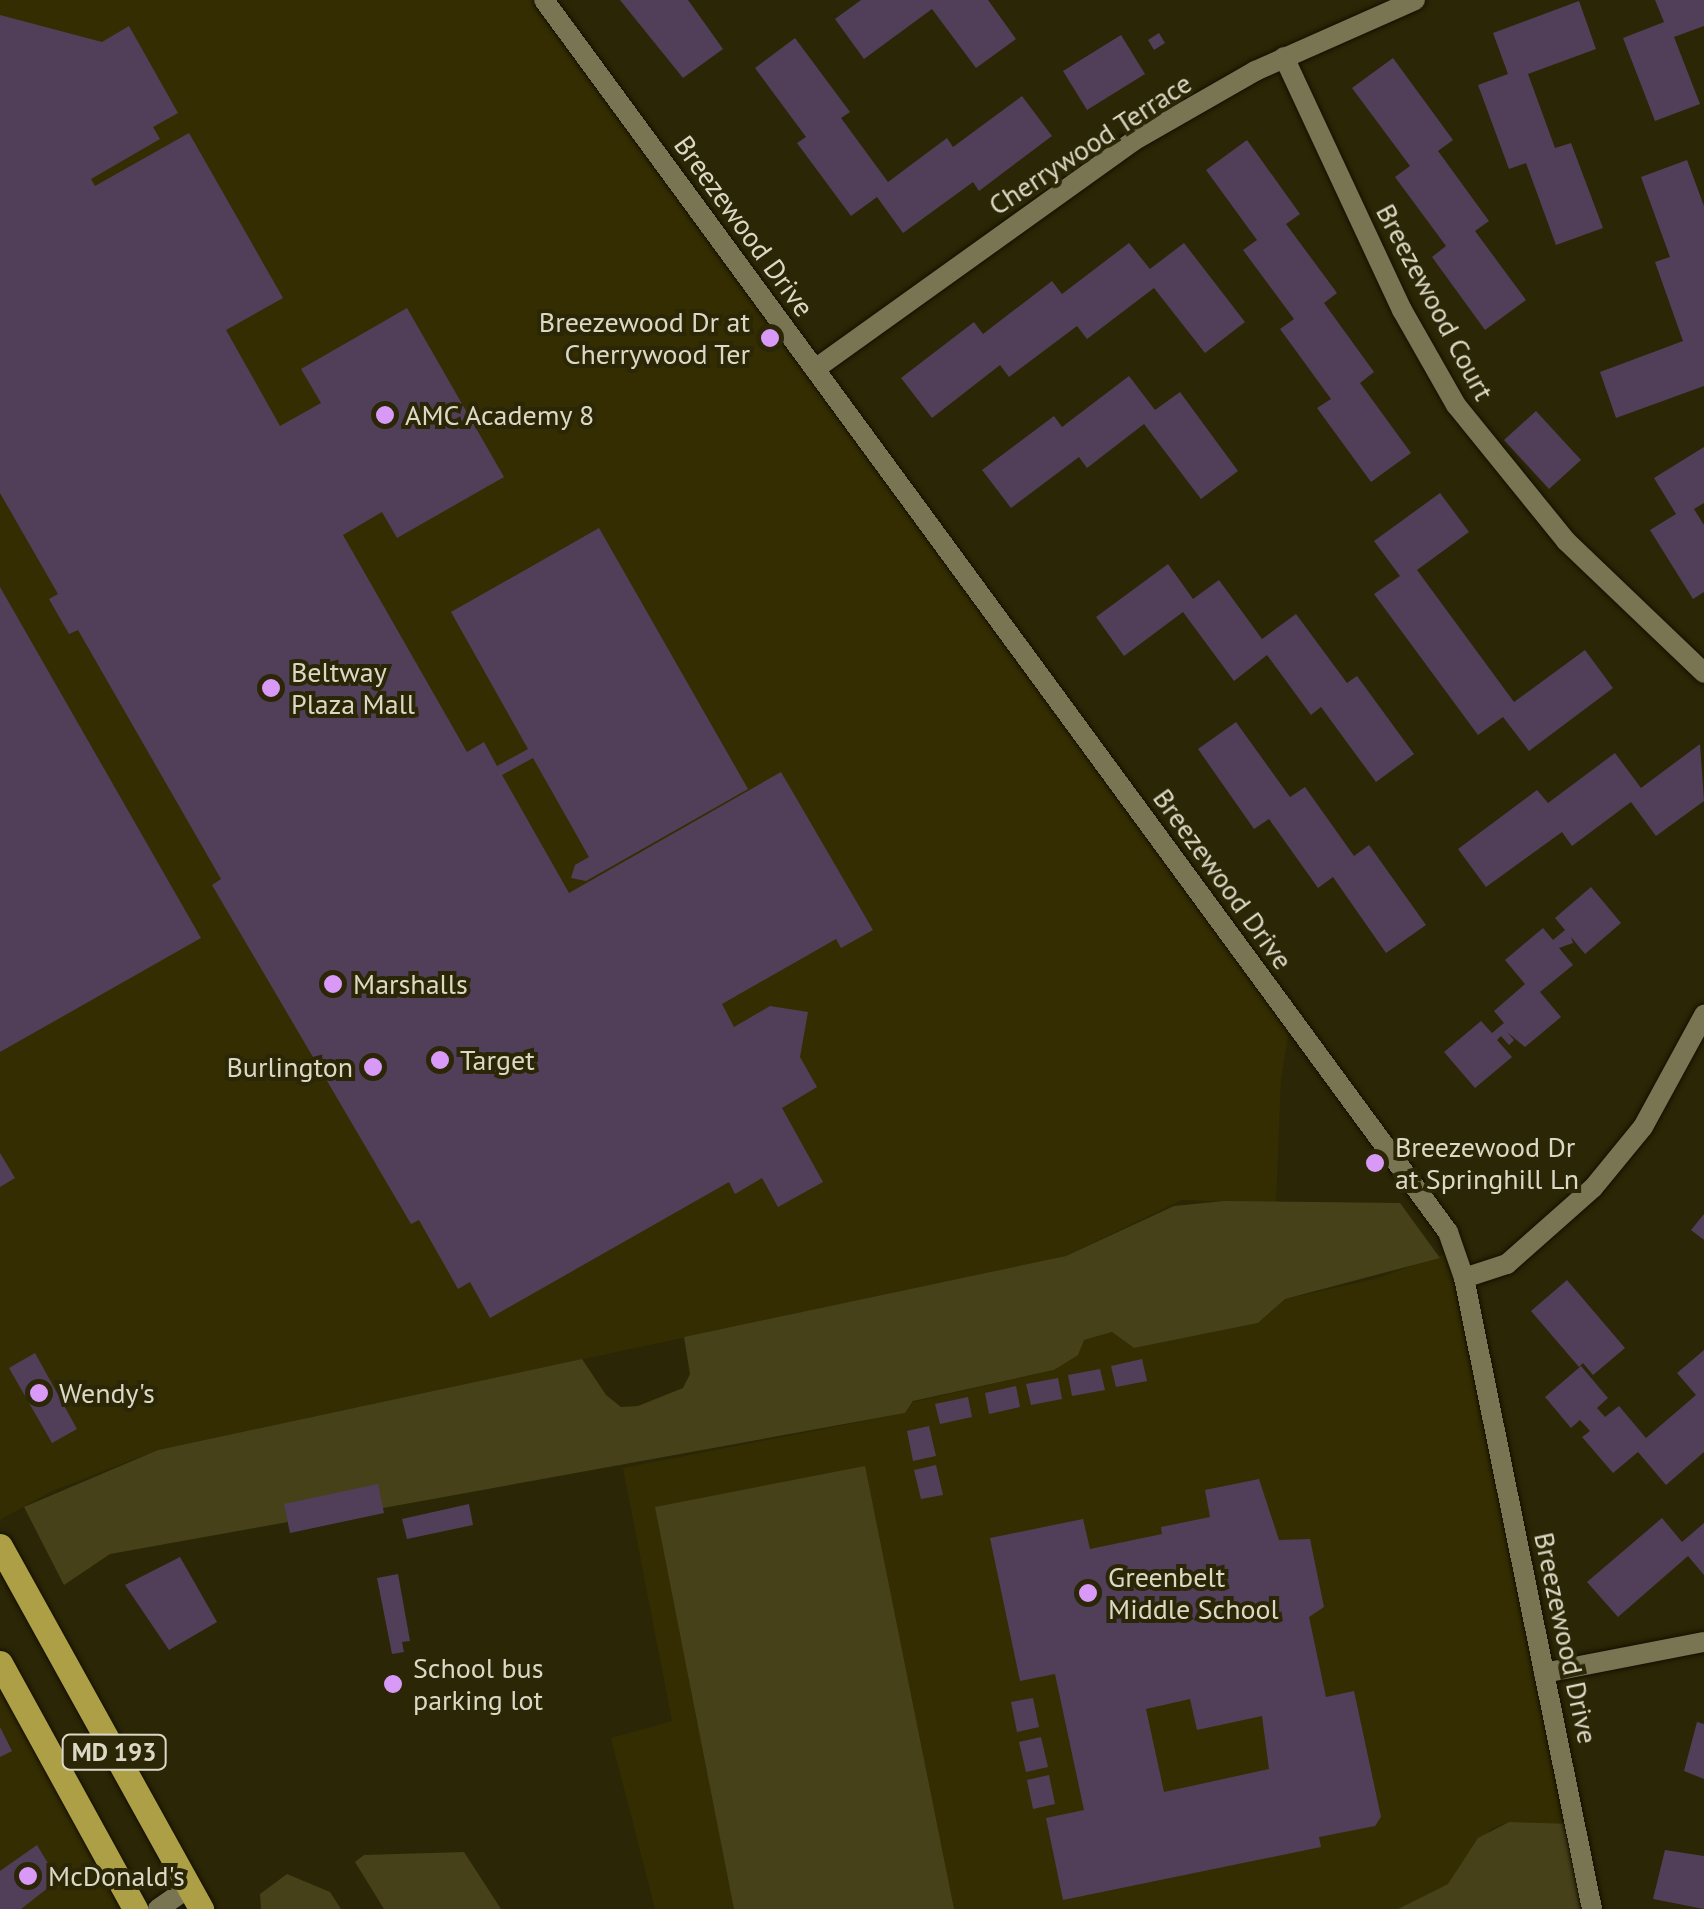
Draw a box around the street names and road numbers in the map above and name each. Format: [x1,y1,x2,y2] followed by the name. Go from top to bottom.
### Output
[982,66,1198,222] street label: Cherrywood Terrace
[667,129,821,323] street label: Breezewood Drive
[1369,198,1501,406] street label: Breezewood Court
[1146,782,1300,976] street label: Breezewood Drive
[1527,1529,1605,1747] street label: Breezewood Drive
[59,1732,169,1772] road number: MD 193

